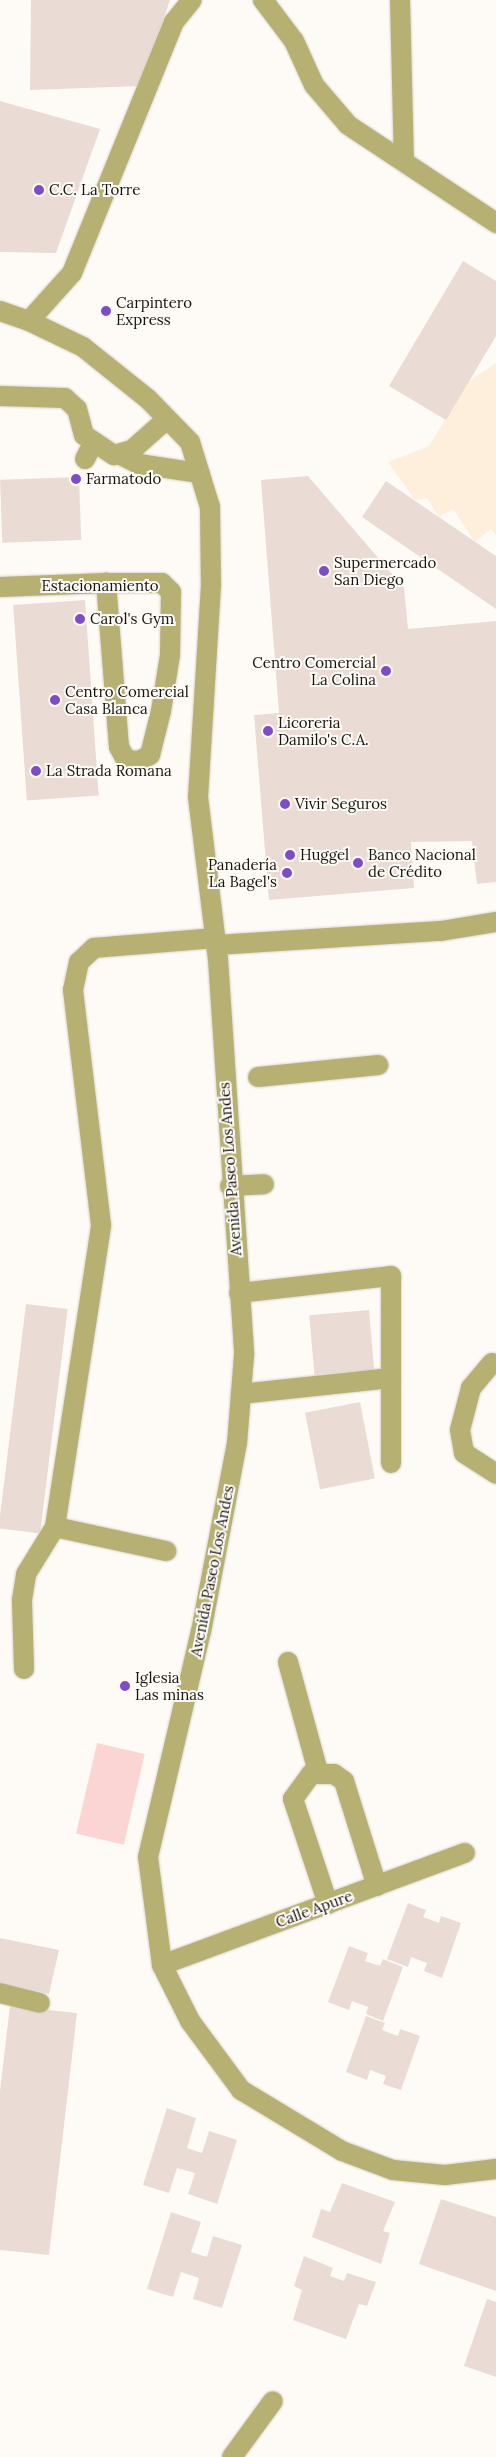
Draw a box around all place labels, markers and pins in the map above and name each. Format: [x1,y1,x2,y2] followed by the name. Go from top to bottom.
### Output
[49,181,140,199] place label: C.C. La Torre
[33,184,45,196] marker: C.C. La Torre
[116,293,192,328] place label: Carpintero Express
[100,305,112,317] marker: Carpintero Express
[86,470,161,488] place label: Farmatodo
[70,473,82,485] marker: Farmatodo
[334,553,436,588] place label: Supermercado San Diego
[318,565,330,577] marker: Supermercado San Diego
[90,610,174,628] place label: Carol's Gym
[74,613,86,625] marker: Carol's Gym
[252,653,376,688] place label: Centro Comercial La Colina
[380,665,392,677] marker: Centro Comercial La Colina
[65,682,189,717] place label: Centro Comercial Casa Blanca
[49,694,61,706] marker: Centro Comercial Casa Blanca
[278,713,369,748] place label: Licoreria Damilo's C.A.
[262,725,274,737] marker: Licoreria Damilo's C.A.
[46,762,172,780] place label: La Strada Romana
[30,765,42,777] marker: La Strada Romana
[295,795,387,813] place label: Vivir Seguros
[279,798,291,810] marker: Vivir Seguros
[368,845,476,880] place label: Banco Nacional de Crédito
[300,846,349,864] place label: Huggel
[284,849,296,861] marker: Huggel
[208,855,277,890] place label: Panadería La Bagel's
[352,857,364,869] marker: Banco Nacional de Crédito
[281,867,293,879] marker: Panadería La Bagel's
[135,1668,204,1703] place label: Iglesia Las minas
[119,1680,131,1692] marker: Iglesia Las minas

